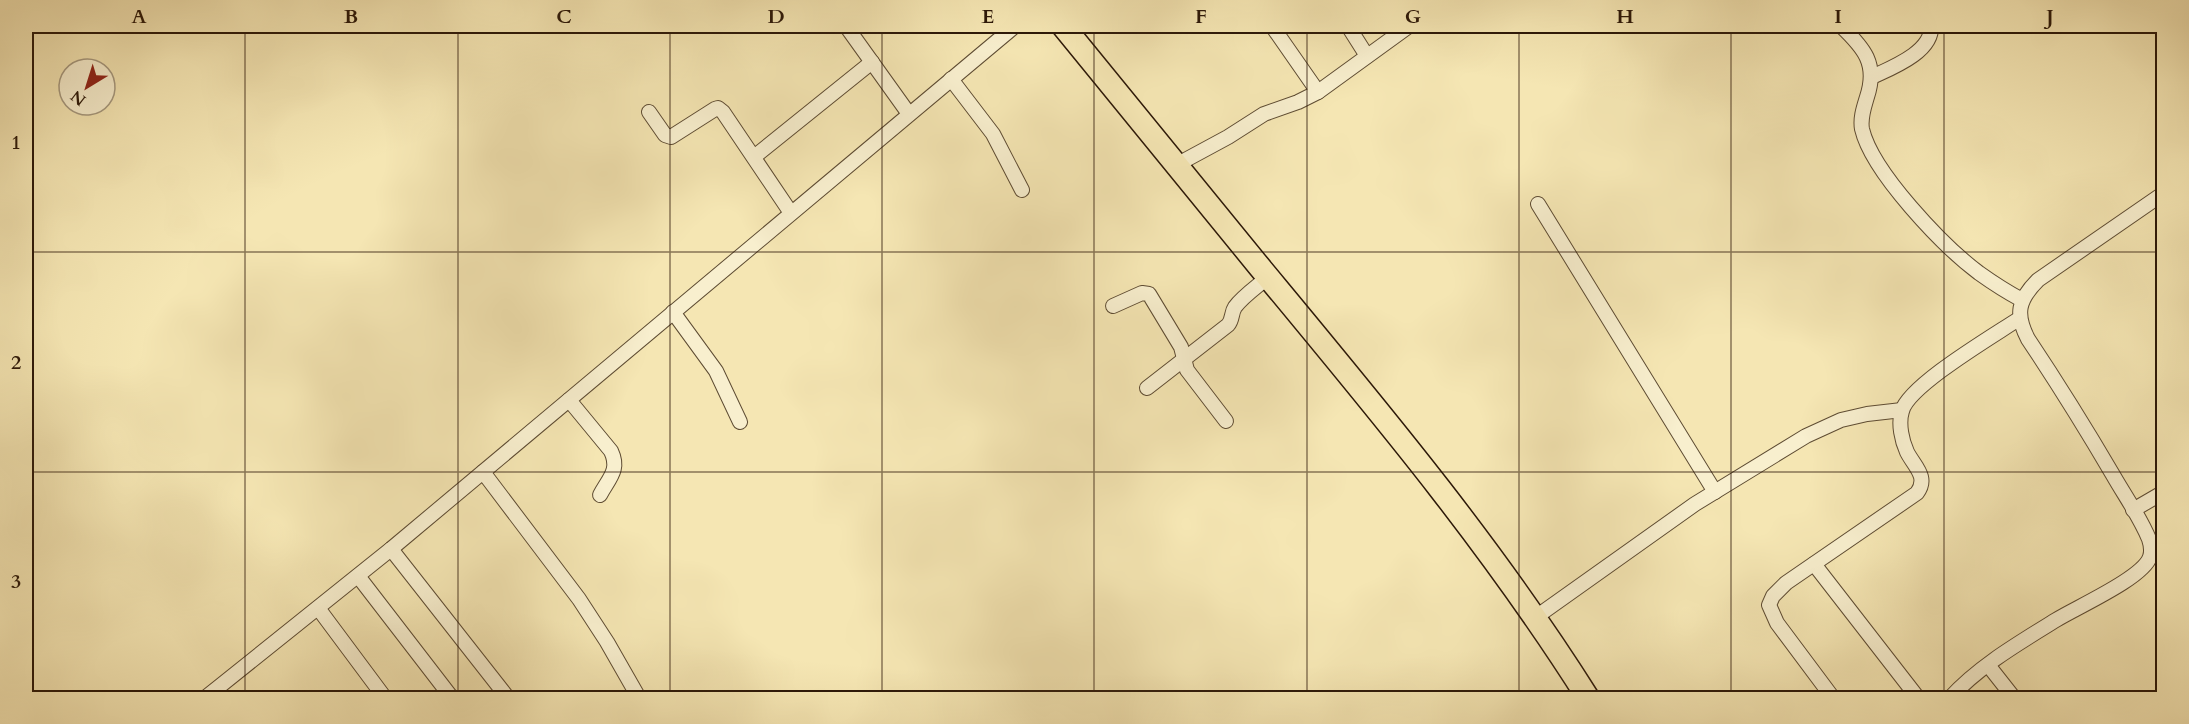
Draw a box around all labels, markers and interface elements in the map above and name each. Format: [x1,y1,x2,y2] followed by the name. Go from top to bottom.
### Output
[131,3,147,30] text: A
[344,3,358,30] text: B
[556,3,572,30] text: C
[767,3,785,30] text: D
[982,3,994,30] text: E
[1195,3,1207,30] text: F
[1405,3,1421,30] text: G
[1616,3,1634,30] text: H
[1834,3,1842,30] text: I
[2043,3,2054,30] text: J
[57,57,117,117] north arrow
[66,85,91,111] text: N
[11,129,21,156] text: 1
[11,349,21,376] text: 2
[11,568,21,595] text: 3

